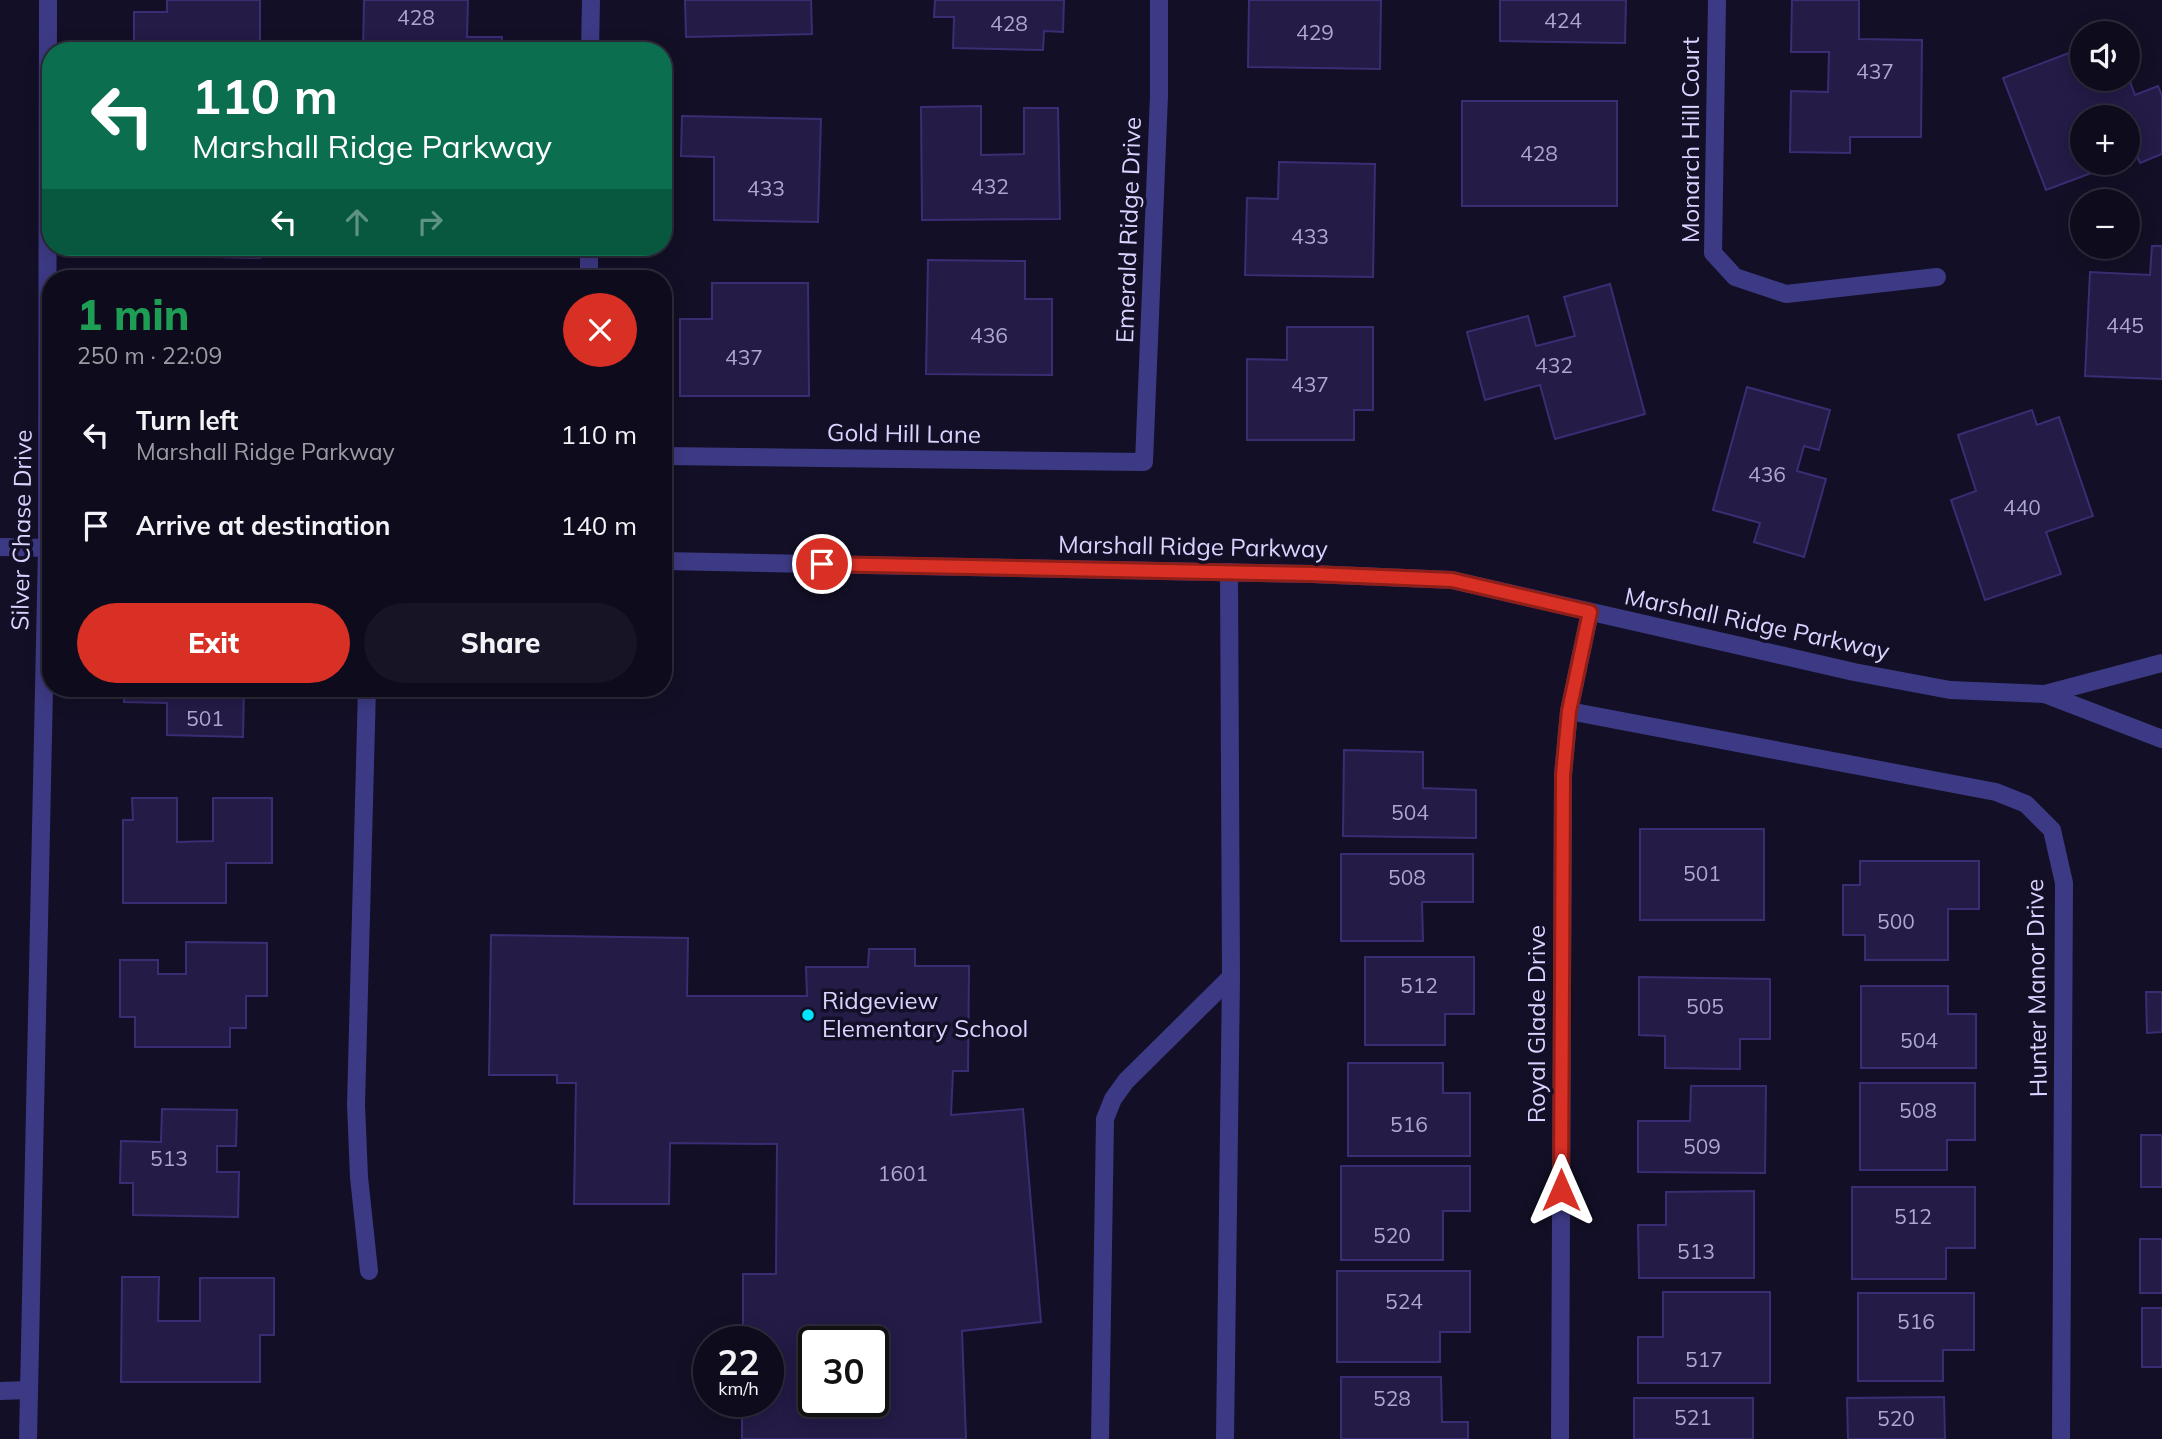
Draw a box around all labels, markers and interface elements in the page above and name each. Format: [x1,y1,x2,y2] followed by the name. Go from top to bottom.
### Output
[397,4,435,30] house number: 428
[1544,7,1582,33] house number: 424
[990,10,1028,36] house number: 428
[1296,19,1334,45] house number: 429
[2070,21,2140,259] map controls
[2070,21,2140,91] button: sound
[1675,37,1705,243] street label: Monarch Hill Court
[1856,58,1894,84] house number: 437
[192,65,338,126] text: 110 m
[77,70,168,161] icon: left
[2070,105,2140,175] button: +
[1109,116,1147,343] street label: Emerald Ridge Drive
[192,126,552,166] text: Marshall Ridge Parkway
[1520,140,1558,166] house number: 428
[971,173,1009,199] house number: 432
[747,175,785,201] house number: 433
[2070,189,2140,259] button: −
[265,203,303,241] icon: left
[338,203,376,241] icon: ahead
[411,203,449,241] icon: right
[1291,223,1329,249] house number: 433
[77,288,190,341] text: 1 min
[563,293,637,367] button: close
[2106,312,2144,338] house number: 445
[970,322,1008,348] house number: 436
[77,341,222,370] text: 250 m · 22:09
[725,344,763,370] house number: 437
[1535,352,1573,378] house number: 432
[1291,371,1329,397] house number: 437
[136,404,238,437] text: Turn left
[77,416,115,454] icon: left
[827,417,981,449] street label: Gold Hill Lane
[561,418,637,451] text: 110 m
[4,429,38,631] street label: Silver Chase Drive
[136,437,395,466] text: Marshall Ridge Parkway
[1748,461,1786,487] house number: 436
[2003,494,2041,520] house number: 440
[77,507,115,545] icon: arrive
[136,509,391,542] text: Arrive at destination
[561,509,637,542] text: 140 m
[1058,529,1328,563] street label: Marshall Ridge Parkway
[792,534,852,594] pin
[803,545,841,583] icon: arrive
[1622,580,1893,666] street label: Marshall Ridge Parkway
[77,603,350,683] button: Exit
[364,603,637,683] button: Share
[186,705,224,731] house number: 501
[1391,799,1429,825] house number: 504
[1683,860,1721,886] house number: 501
[1388,864,1426,890] house number: 508
[2019,879,2053,1097] street label: Hunter Manor Drive
[1877,908,1915,934] house number: 500
[1521,925,1551,1123] street label: Royal Glade Drive
[1400,972,1438,998] house number: 512
[822,985,1028,1043] place label: Ridgeview Elementary School
[1686,993,1724,1019] house number: 505
[800,1007,816,1023] marker: Ridgeview Elementary School
[1900,1027,1938,1053] house number: 504
[1899,1097,1937,1123] house number: 508
[1390,1111,1428,1137] house number: 516
[1683,1133,1721,1159] house number: 509
[150,1145,188,1171] house number: 513
[1524,1153,1598,1227] position arrow
[878,1160,928,1186] house number: 1601
[1894,1203,1932,1229] house number: 512
[1373,1222,1411,1248] house number: 520
[1677,1238,1715,1264] house number: 513
[1385,1288,1423,1314] house number: 524
[1897,1308,1935,1334] house number: 516
[798,1326,889,1417] speed limit sign: 30
[717,1340,760,1384] text: 22
[1685,1346,1723,1372] house number: 517
[718,1377,759,1400] text: km/h
[1373,1385,1411,1411] house number: 528
[1674,1404,1712,1430] house number: 521
[1877,1405,1915,1431] house number: 520

